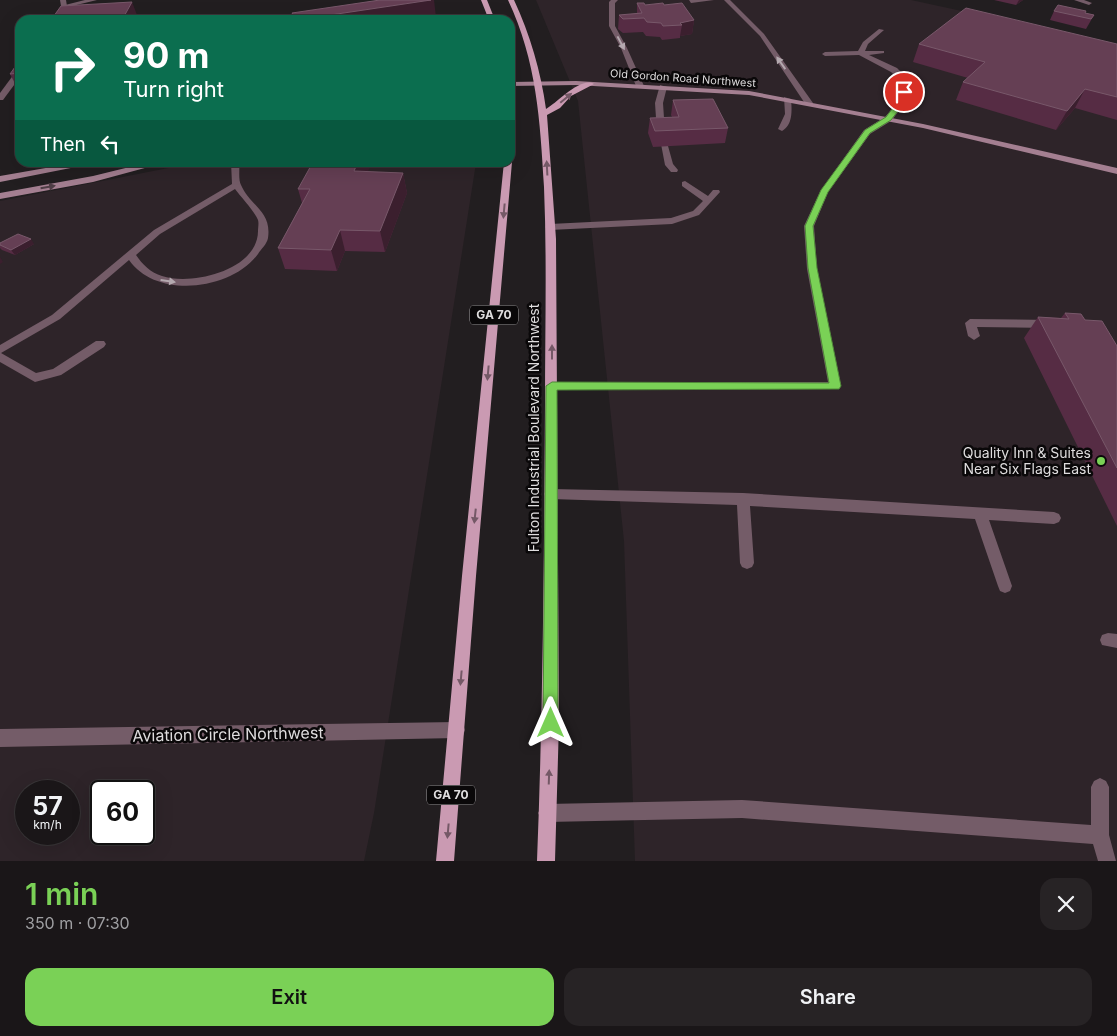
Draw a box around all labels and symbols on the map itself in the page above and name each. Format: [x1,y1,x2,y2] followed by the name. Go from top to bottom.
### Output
[617,35,625,50] one-way arrow
[776,56,786,70] one-way arrow
[610,66,757,90] street label: Old Gordon Road Northwest
[883,71,925,113] pin
[559,92,572,103] one-way arrow
[542,160,550,176] one-way arrow
[40,183,56,191] one-way arrow
[500,203,508,219] one-way arrow
[161,277,177,285] one-way arrow
[525,303,542,552] street label: Fulton Industrial Boulevard Northwest
[470,306,518,324] road number: GA 70
[548,344,556,360] one-way arrow
[484,365,492,381] one-way arrow
[963,444,1091,477] place label: Quality Inn & Suites Near Six Flags East
[1095,455,1107,467] marker: Quality Inn & Suites Near Six Flags East
[471,508,479,524] one-way arrow
[456,670,464,686] one-way arrow
[524,696,576,748] position arrow
[132,722,324,746] street label: Aviation Circle Northwest
[545,769,553,785] one-way arrow
[90,780,155,845] speed limit sign: 60
[427,786,475,804] road number: GA 70
[444,823,452,839] one-way arrow

